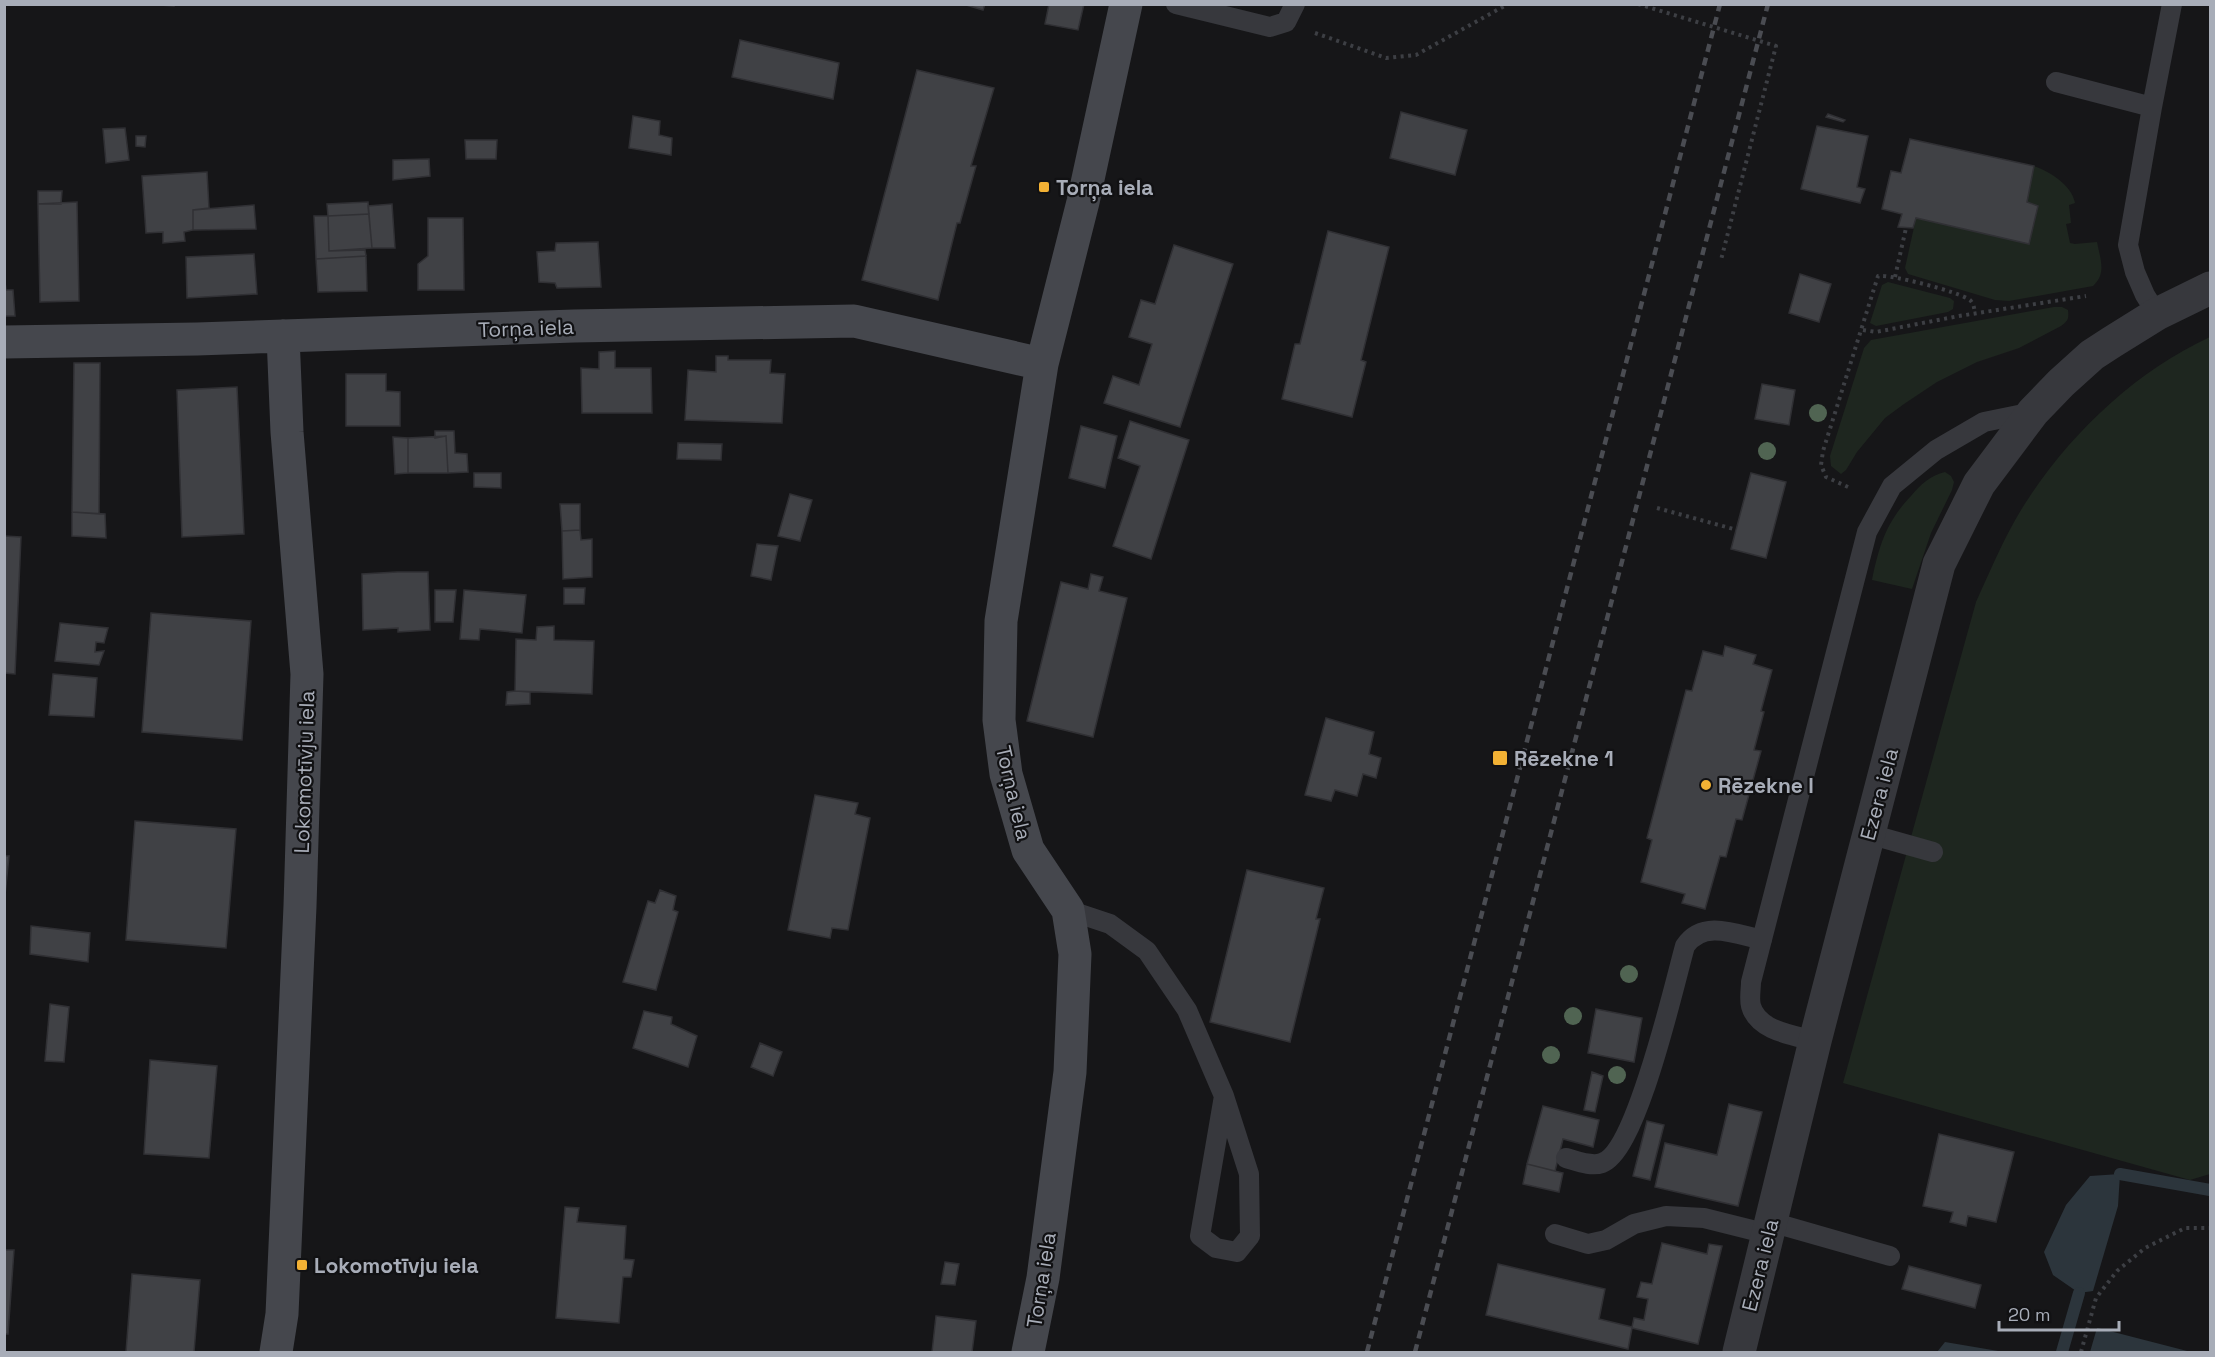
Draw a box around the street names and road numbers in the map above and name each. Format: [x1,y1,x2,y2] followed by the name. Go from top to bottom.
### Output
[477,313,575,343] street label: Torņa iela
[288,690,320,854] street label: Lokomotīvju iela
[990,743,1038,843] street label: Torņa iela
[1854,745,1904,843] street label: Ezera iela
[1735,1216,1785,1314] street label: Ezera iela
[1020,1230,1062,1330] street label: Torņa iela

